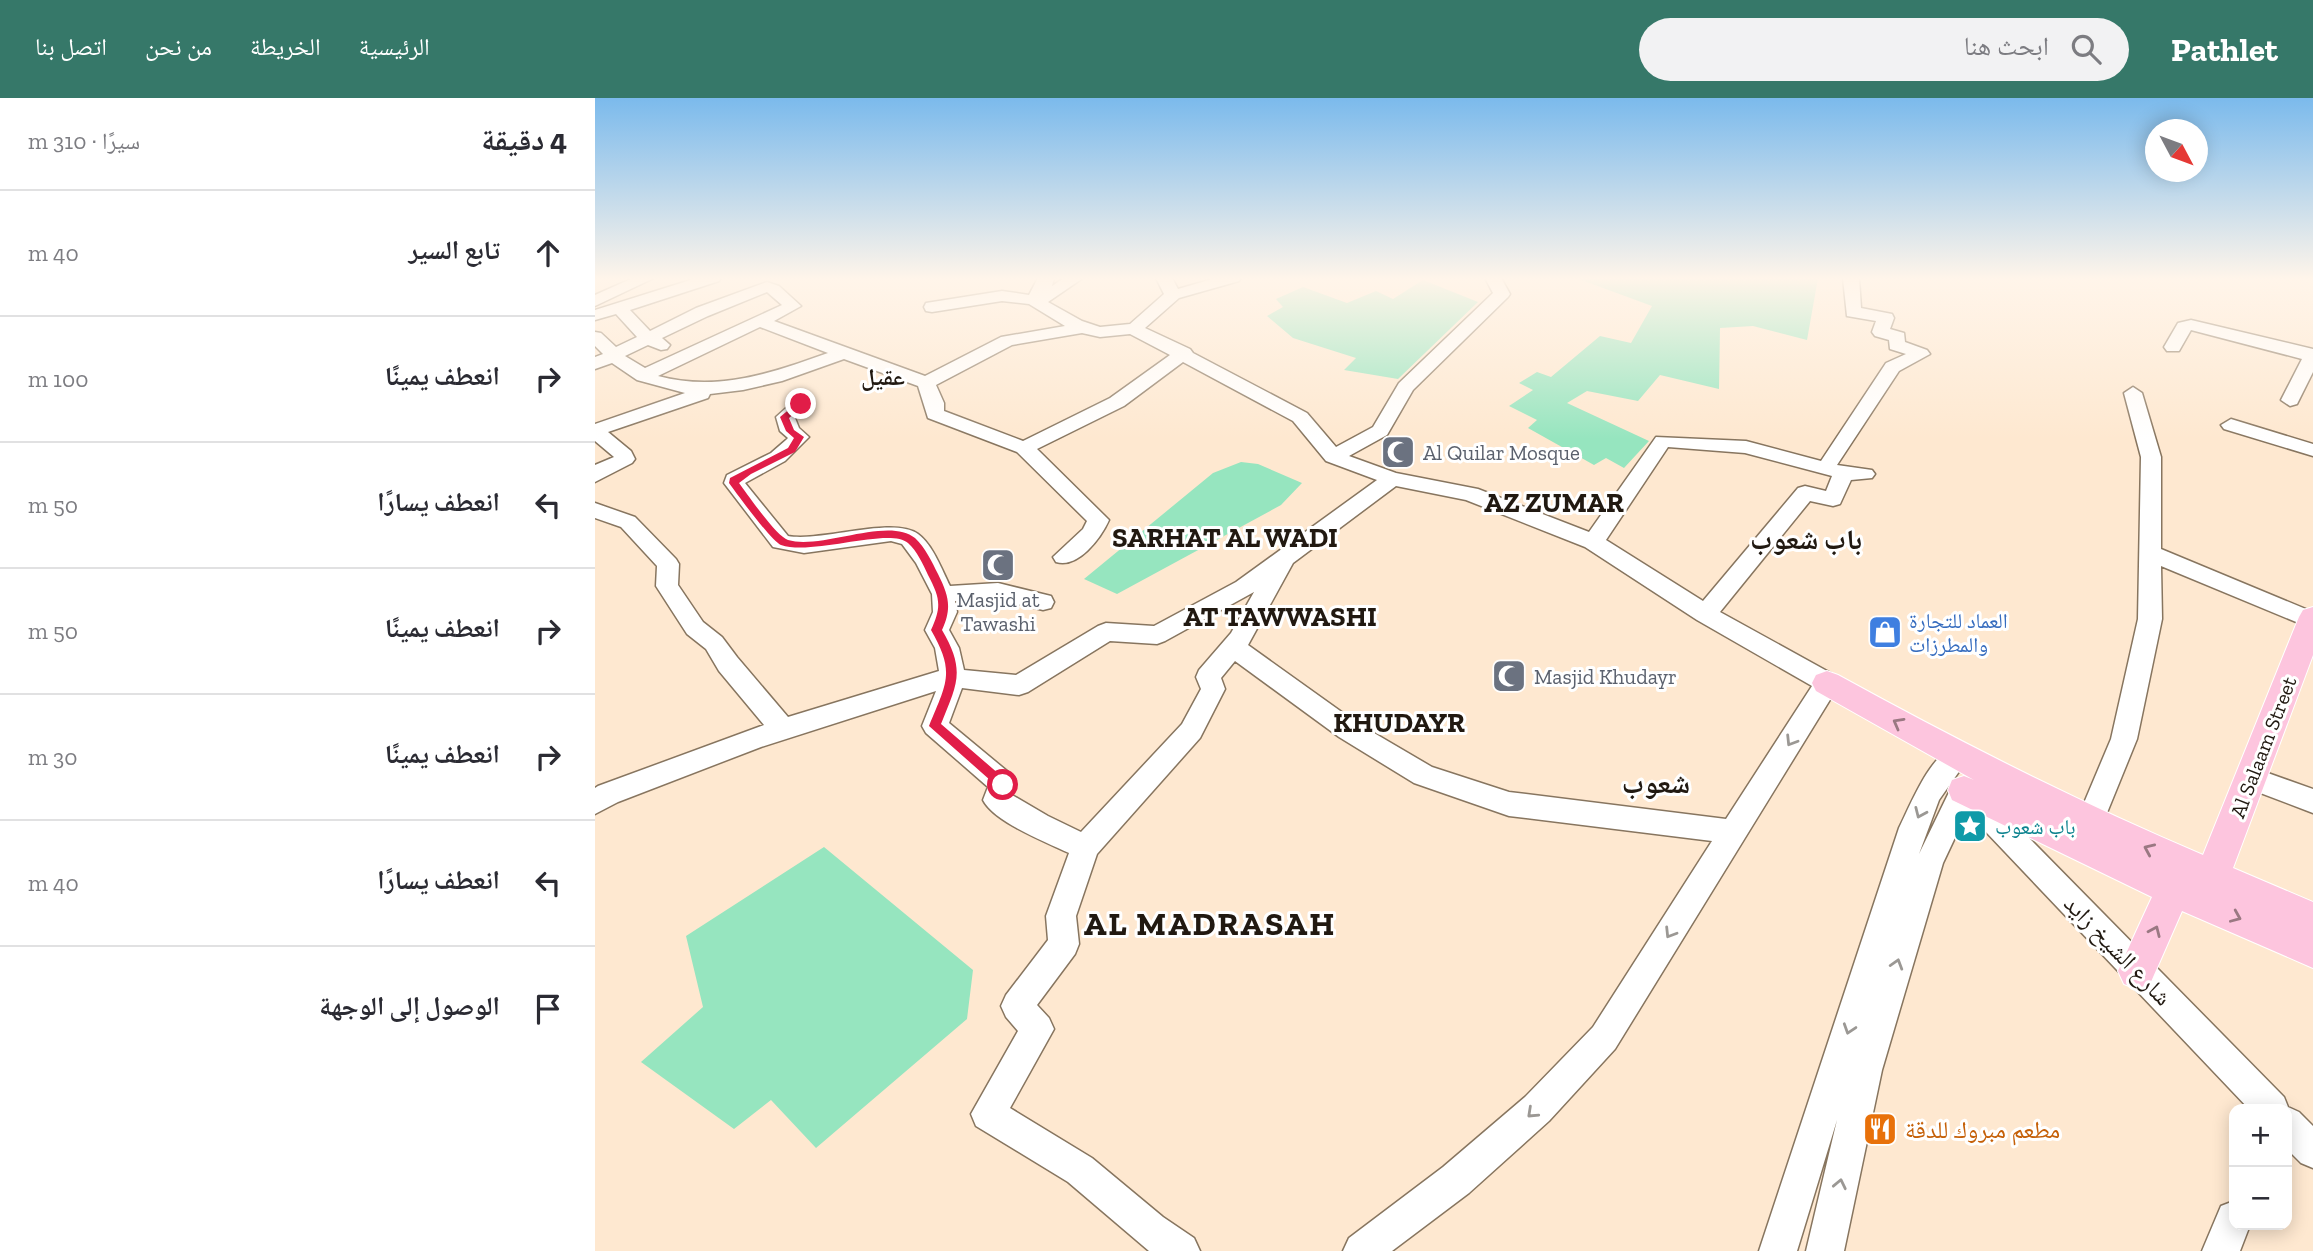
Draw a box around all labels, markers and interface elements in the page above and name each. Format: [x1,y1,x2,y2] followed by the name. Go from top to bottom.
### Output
[1639,18,2129,81] search box
[1964,30,2049,62] text: ابحث هنا
[2067,30,2105,68] icon: search
[2171,30,2278,69] text: Pathlet
[35,32,107,61] text: اتصل بنا
[145,32,212,61] text: من نحن
[250,32,321,61] text: الخريطة
[359,32,430,61] text: الرئيسية
[2145,119,2208,182] north arrow
[481,122,567,158] text: 4 دقيقة
[28,127,140,155] text: سيرًا · 310 m
[408,234,500,266] text: تابع السير
[529,234,567,272] icon: ahead
[28,239,79,267] text: 40 m
[385,360,500,392] text: انعطف يمينًا
[529,360,567,398] icon: right
[861,363,905,391] district label: عقيل
[28,365,88,393] text: 100 m
[785,388,816,419] route end
[1379,433,1417,471] mosque icon: Al Quilar Mosque
[1423,440,1580,465] place label: Al Quilar Mosque
[377,486,500,518] text: انعطف يسارًا
[529,486,567,524] icon: left
[1484,486,1624,519] district label: AZ ZUMAR
[28,491,78,519] text: 50 m
[1112,521,1338,554] district label: SARHAT AL WADI
[1750,523,1862,556] district label: باب شعوب
[979,546,1017,584] mosque icon: Masjid at Tawashi
[956,587,1040,636] place label: Masjid at Tawashi
[1183,600,1377,633] district label: AT TAWWASHI
[1909,608,2008,657] place label: العماد للتجارة والمطرزات
[385,612,500,644] text: انعطف يمينًا
[529,612,567,650] icon: right
[1866,613,1904,651] shop icon: العماد للتجارة والمطرزات
[28,617,78,645] text: 50 m
[1490,657,1528,695] mosque icon: Masjid Khudayr
[1534,664,1677,690] place label: Masjid Khudayr
[2225,673,2302,821] street label: Al Salaam Street
[1333,706,1465,739] district label: KHUDAYR
[1892,718,1905,731] one-way arrow
[1786,733,1799,746] one-way arrow
[385,738,500,770] text: انعطف يمينًا
[529,738,567,776] icon: right
[28,743,78,771] text: 30 m
[1622,767,1690,800] district label: شعوب
[987,769,1018,800] route start
[1914,805,1928,818] one-way arrow
[1951,807,1989,845] place icon: باب شعوب
[1995,814,2076,839] place label: باب شعوب
[2144,843,2157,857] one-way arrow
[377,864,500,896] text: انعطف يسارًا
[529,864,567,902] icon: left
[28,869,79,897] text: 40 m
[2057,889,2178,1012] street label: شارع الشيخ زايد
[1084,904,1336,943] district label: AL MADRASAH
[2229,909,2241,923] one-way arrow
[1665,926,1678,939] one-way arrow
[2147,926,2161,938] one-way arrow
[1889,959,1904,971] one-way arrow
[319,990,500,1022] text: الوصول إلى الوجهة
[529,990,567,1028] icon: arrive
[1843,1022,1858,1034] one-way arrow
[2229,1104,2292,1230] map controls
[2229,1104,2292,1167] button: +
[1527,1105,1540,1117] one-way arrow
[1861,1110,1899,1148] restaurant icon: مطعم مبروك للدقة
[1905,1115,2060,1146] place label: مطعم مبروك للدقة
[2229,1167,2292,1230] button: −
[1831,1178,1846,1190] one-way arrow

